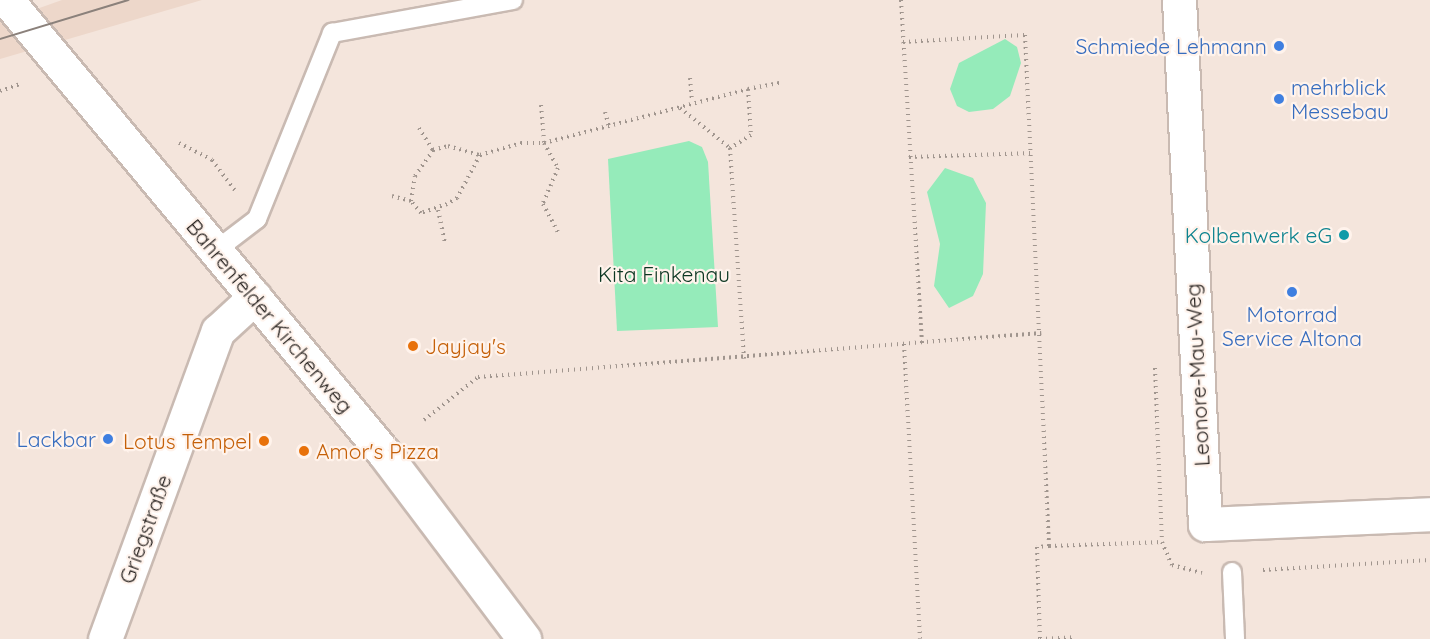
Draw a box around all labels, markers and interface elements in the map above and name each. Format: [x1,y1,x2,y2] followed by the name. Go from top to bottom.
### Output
[1075,33,1267,59] place label: Schmiede Lehmann
[1272,39,1286,53] marker: Schmiede Lehmann
[1291,74,1389,124] place label: mehrblick Messebau
[1272,92,1286,106] marker: mehrblick Messebau
[181,214,359,418] street label: Bahrenfelder Kirchenweg
[1185,222,1332,248] place label: Kolbenwerk eG
[1337,228,1351,242] marker: Kolbenwerk eG
[598,261,730,287] park label: Kita Finkenau
[1180,283,1214,467] street label: Leonore-Mau-Weg
[1285,285,1299,299] marker: Motorrad Service Altona
[1222,301,1362,351] place label: Motorrad Service Altona
[425,333,506,359] place label: Jayjay's
[406,339,420,353] marker: Jayjay's
[17,426,96,452] place label: Lackbar
[123,428,252,454] place label: Lotus Tempel
[101,432,115,446] marker: Lackbar
[257,434,271,448] marker: Lotus Tempel
[316,438,439,464] place label: Amor's Pizza
[297,444,311,458] marker: Amor's Pizza
[114,471,176,587] street label: Griegstraße

